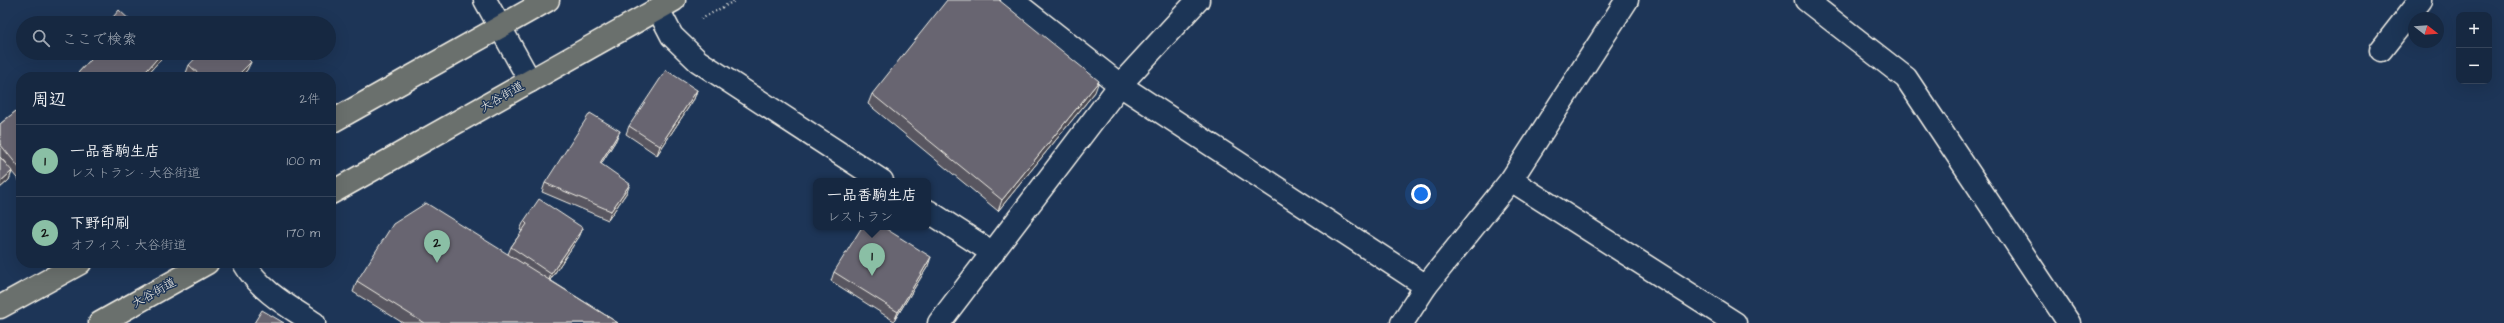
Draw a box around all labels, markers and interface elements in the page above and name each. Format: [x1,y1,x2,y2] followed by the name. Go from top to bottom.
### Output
[2408,12,2444,48] north arrow
[2456,12,2492,84] map controls
[2456,12,2492,48] button: +
[16,16,336,60] search box
[30,27,52,49] icon: search
[62,29,137,50] text: ここで検索
[2456,48,2492,84] button: −
[477,78,527,116] street label: 大谷街道
[32,88,66,112] text: 周辺
[300,90,320,108] text: 2件
[70,141,160,162] text: 一品香駒生店
[44,152,46,170] text: 1
[287,152,320,170] text: 100 m
[70,164,200,182] text: レストラン · 大谷街道
[813,178,931,230] popup
[1411,184,1431,204] your location
[827,185,917,206] text: 一品香駒生店
[827,208,893,226] text: レストラン
[70,213,130,234] text: 下野印刷
[41,224,49,242] text: 2
[287,224,320,242] text: 170 m
[424,230,450,263] pin: 2
[70,236,186,254] text: オフィス · 大谷街道
[859,243,885,276] pin: 1
[129,274,179,312] street label: 大谷街道

